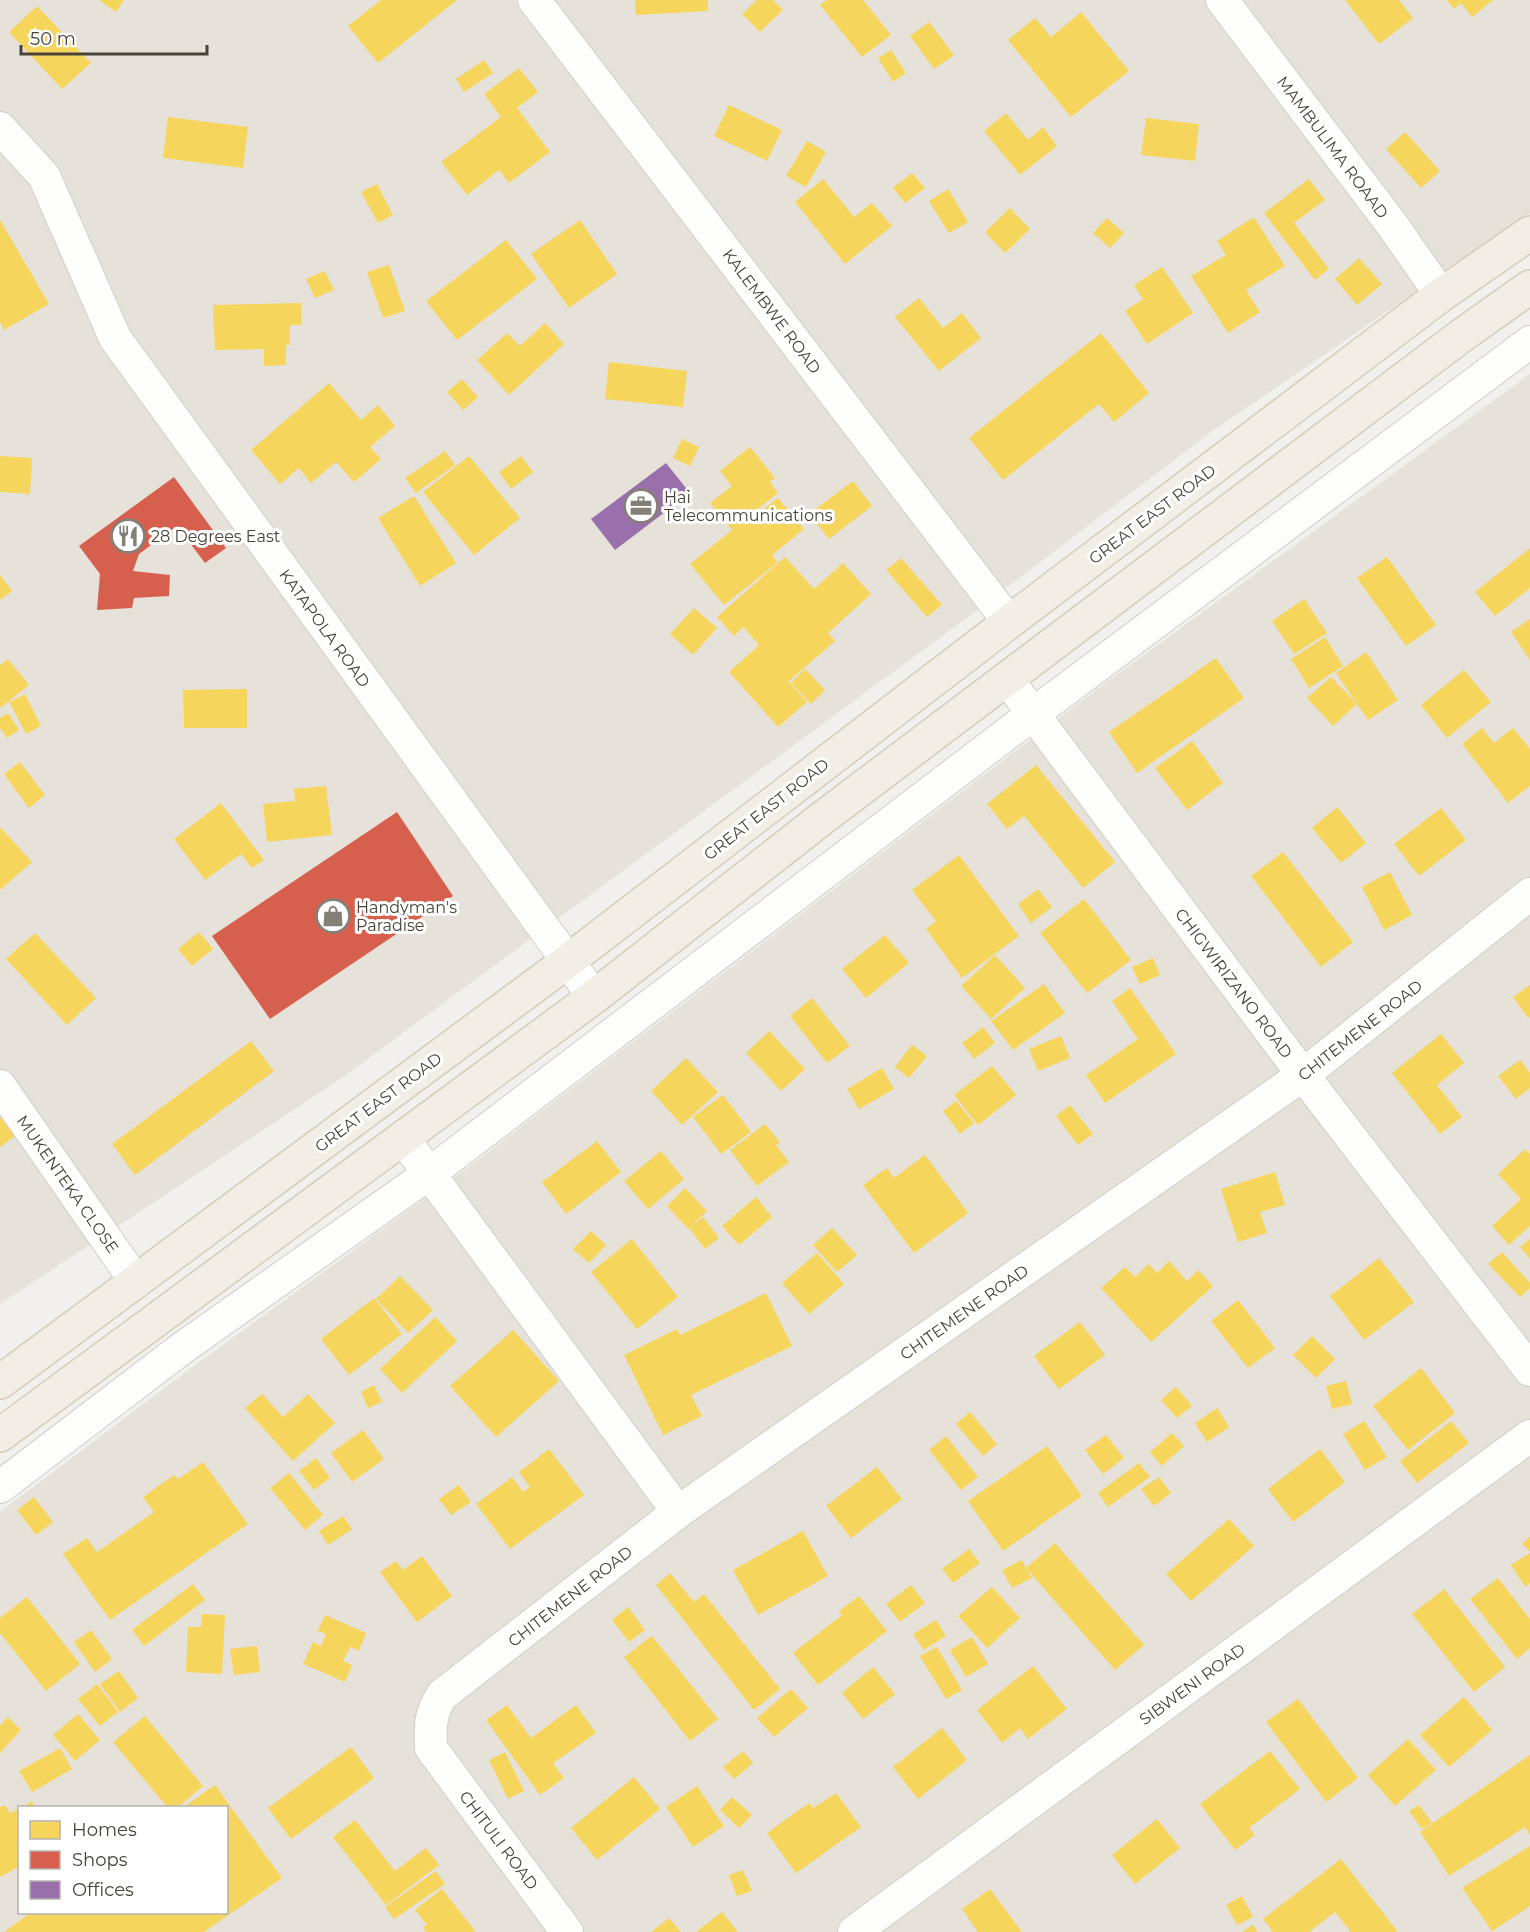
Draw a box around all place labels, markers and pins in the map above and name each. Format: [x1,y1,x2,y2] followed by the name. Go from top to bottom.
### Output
[623,488,659,524] office icon: Hai Telecommunications
[664,488,833,525] place label: Hai Telecommunications
[110,518,146,554] restaurant icon: 28 Degrees East
[151,527,281,546] place label: 28 Degrees East
[315,898,351,934] shop icon: Handyman's Paradise
[356,898,457,935] place label: Handyman's Paradise

